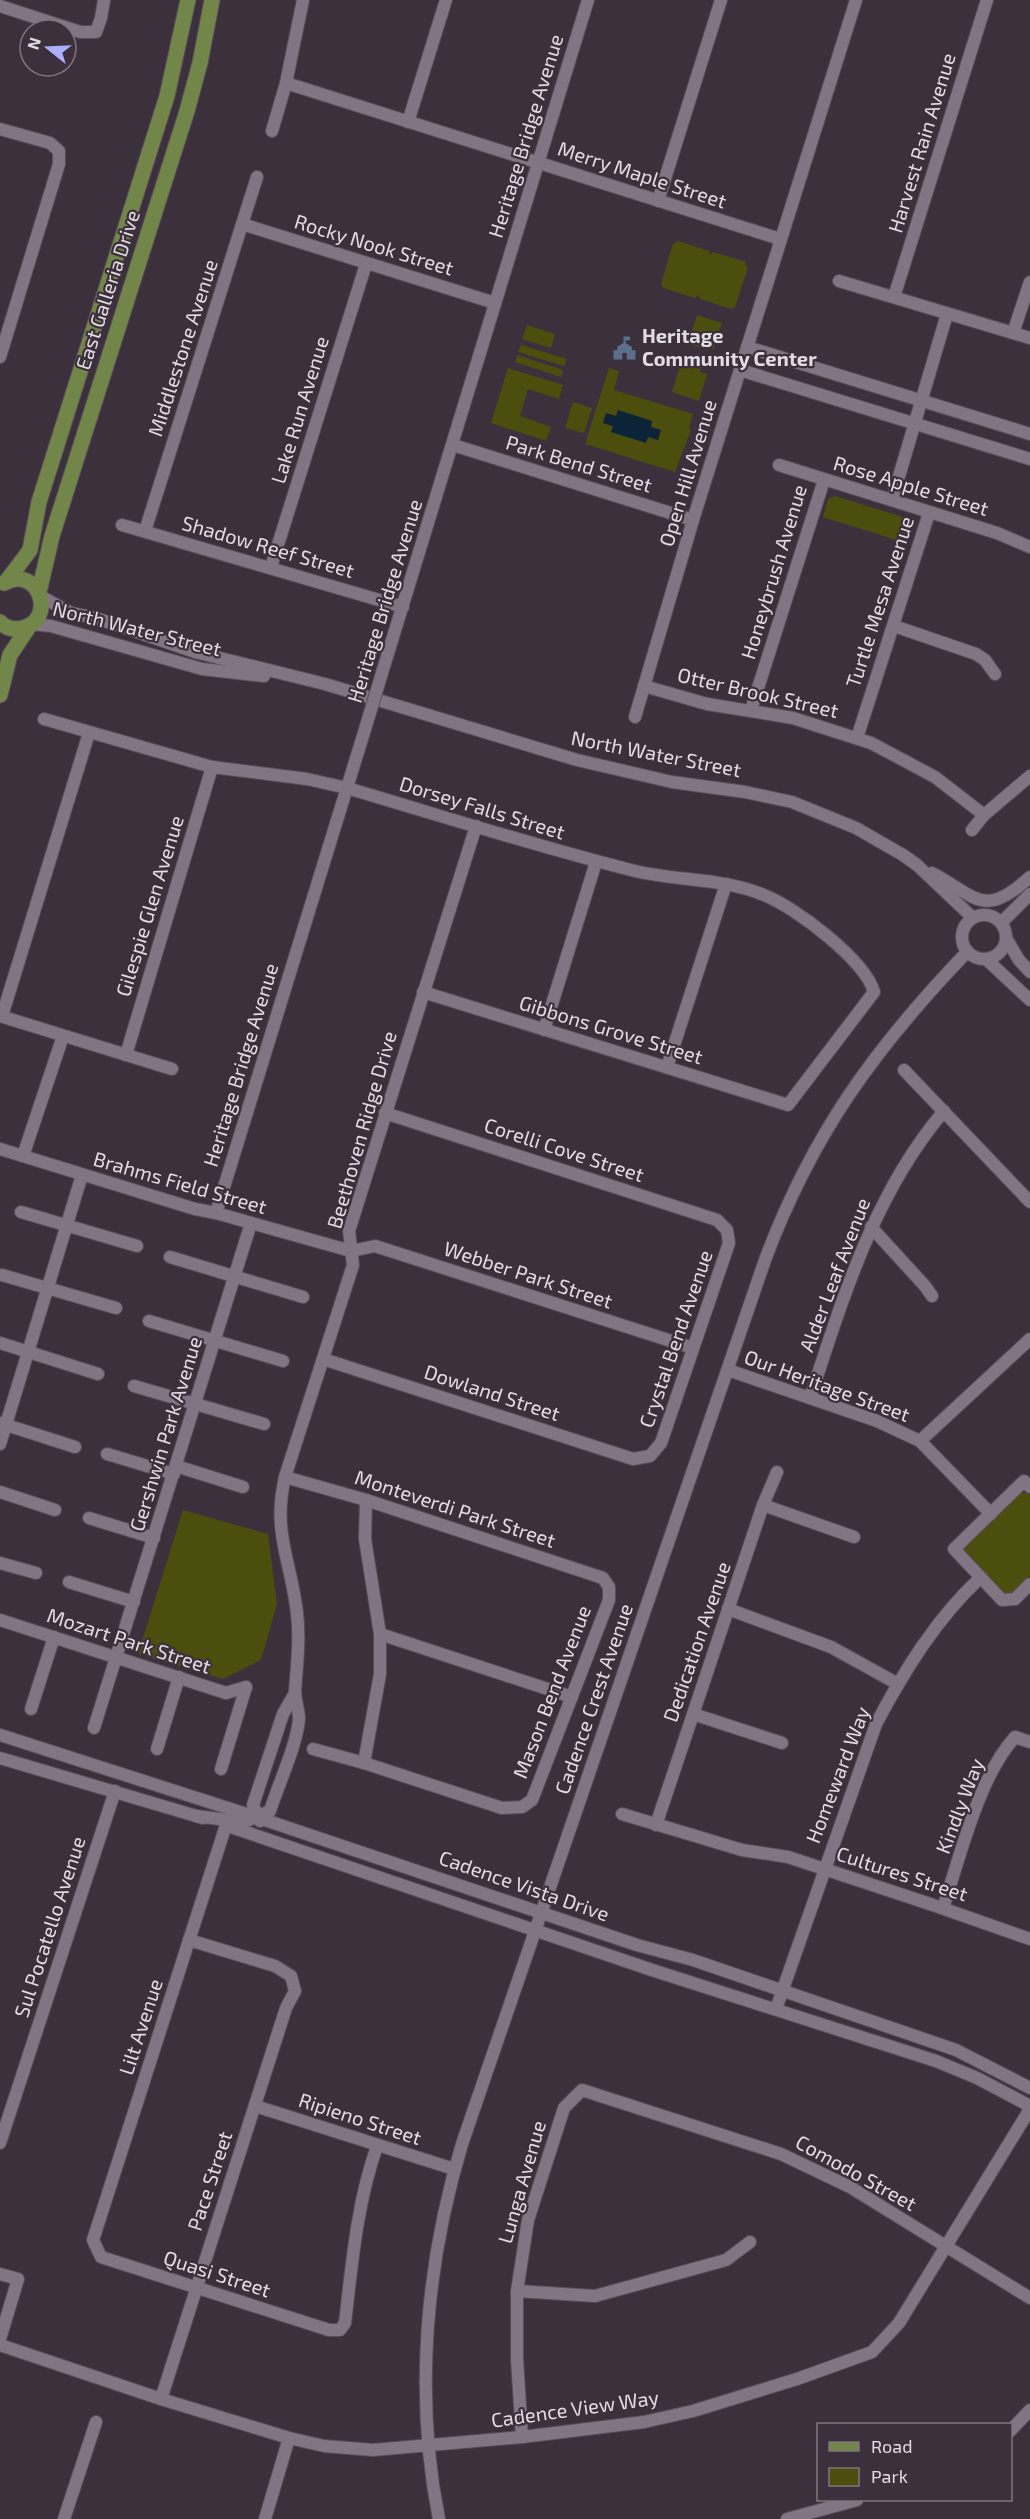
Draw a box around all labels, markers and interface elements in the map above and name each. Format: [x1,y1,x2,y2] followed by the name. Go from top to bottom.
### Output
[18,18,78,78] north arrow
[483,31,567,240] street label: Heritage Bridge Avenue
[22,35,44,52] text: N
[882,50,960,236] street label: Harvest Rain Avenue
[555,135,730,213] street label: Merry Maple Street
[70,207,144,373] street label: East Galleria Drive
[292,208,457,280] street label: Rocky Nook Street
[142,256,222,439] street label: Middlestone Avenue
[642,323,817,371] place label: Heritage Community Center
[265,333,333,486] street label: Lake Run Avenue
[611,335,637,361] public building icon: Heritage Community Center
[653,396,721,549] street label: Open Hill Avenue
[503,429,656,497] street label: Park Bend Street
[831,450,992,520] street label: Rose Apple Street
[735,482,811,662] street label: Honeybrush Avenue
[342,496,426,705] street label: Heritage Bridge Avenue
[179,510,358,582] street label: Shadow Reef Street
[840,513,918,690] street label: Turtle Mesa Avenue
[51,596,224,661] street label: North Water Street
[675,662,841,722] street label: Otter Brook Street
[569,725,744,781] street label: North Water Street
[397,770,568,844] street label: Dorsey Falls Street
[110,812,188,999] street label: Gilespie Glen Avenue
[198,960,282,1169] street label: Heritage Bridge Avenue
[517,990,706,1069] street label: Gibbons Grove Street
[321,1028,401,1231] street label: Beethoven Ridge Drive
[481,1112,648,1186] street label: Corelli Cove Street
[91,1146,270,1218] street label: Brahms Field Street
[794,1194,874,1355] street label: Alder Leaf Avenue
[441,1235,616,1313] street label: Webber Park Street
[633,1247,717,1430] street label: Crystal Bend Avenue
[124,1333,206,1534] street label: Gershwin Park Avenue
[741,1344,914,1426] street label: Our Heritage Street
[421,1359,563,1425] street label: Dowland Street
[352,1464,559,1552] street label: Monteverdi Park Street
[657,1558,735,1725] street label: Dedication Avenue
[549,1600,637,1797] street label: Cadence Crest Avenue
[44,1602,215,1678] street label: Mozart Park Street
[507,1602,595,1782] street label: Mason Bend Avenue
[800,1703,874,1846] street label: Homeward Way
[930,1754,988,1857] street label: Kindly Way
[8,1833,90,2020] street label: Sul Pocatello Avenue
[834,1841,971,1906] street label: Cultures Street
[436,1845,613,1925] street label: Cadence Vista Drive
[113,1976,167,2078] street label: Lilt Avenue
[296,2087,425,2149] street label: Ripieno Street
[492,2118,550,2246] street label: Lunga Avenue
[182,2128,237,2233] street label: Pace Street
[792,2129,921,2215] street label: Comodo Street
[161,2244,274,2302] street label: Quasi Street
[490,2384,661,2432] street label: Cadence View Way
[817,2423,1012,2501] legend
[871,2435,912,2457] text: Road
[871,2465,908,2487] text: Park

